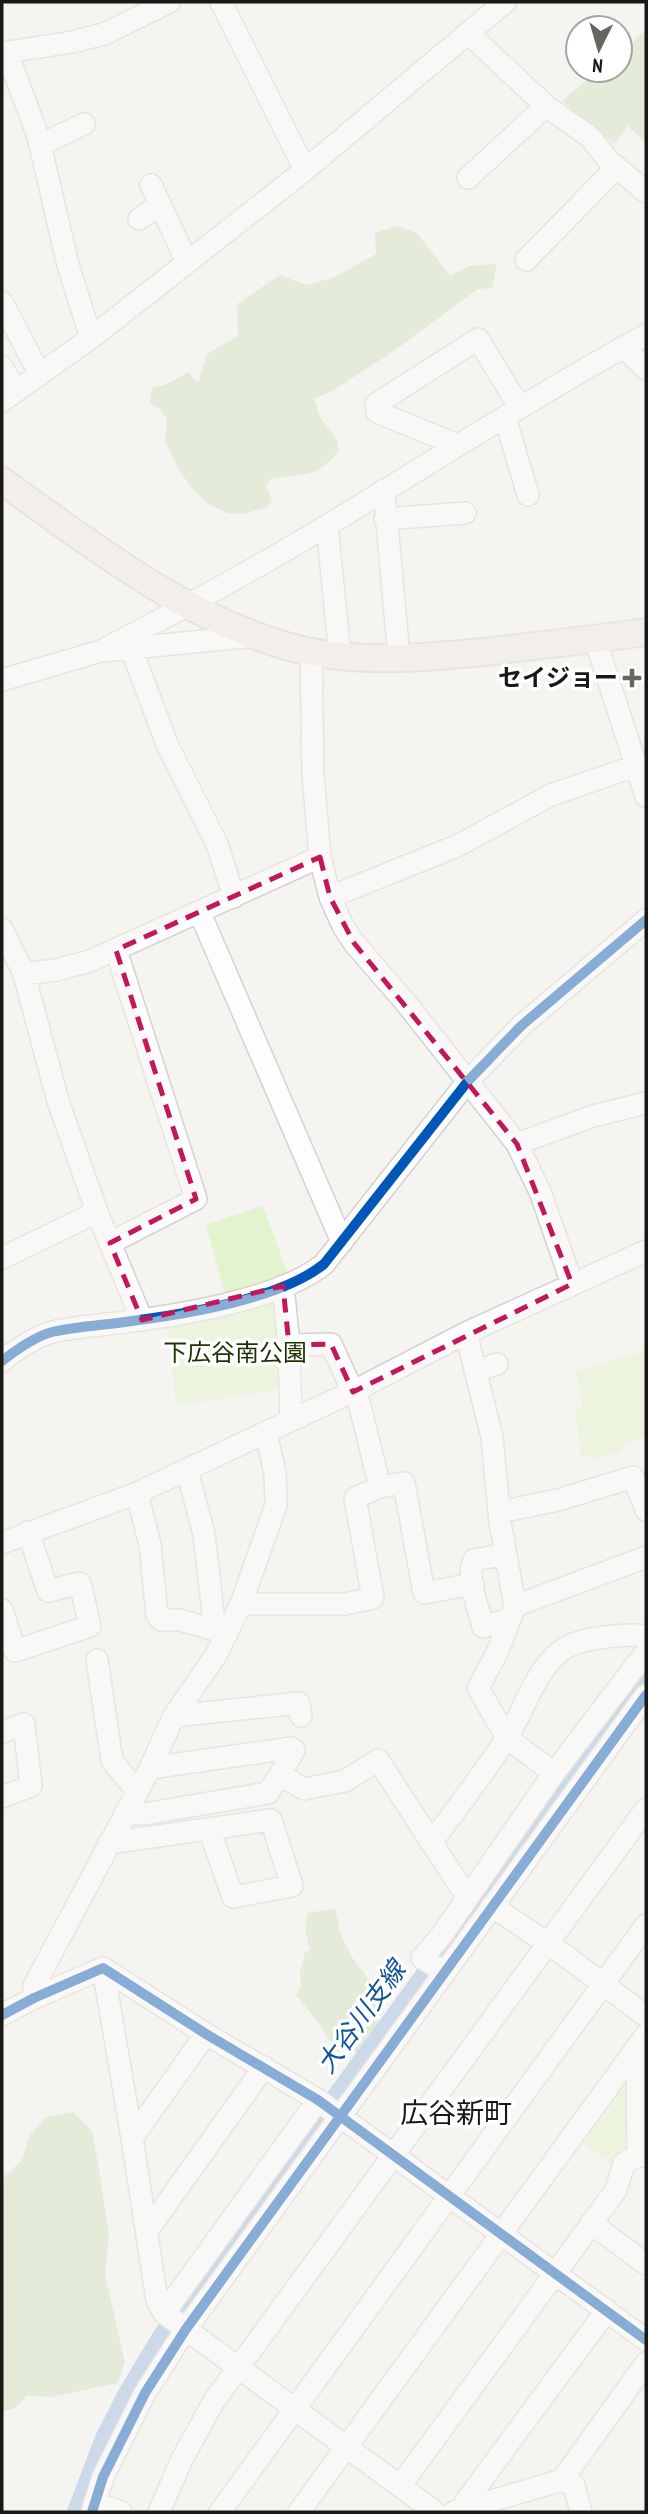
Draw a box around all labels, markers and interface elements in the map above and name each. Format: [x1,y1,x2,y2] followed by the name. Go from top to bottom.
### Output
[564,14,634,84] north arrow
[591,54,604,78] text: N
[498,662,618,693] place label: セイジョー
[624,670,640,686] marker: セイジョー
[163,1337,307,1368] park label: 下広谷南公園
[309,1952,414,2079] water label: 大谷川支線
[400,2094,512,2131] district label: 広谷新町

